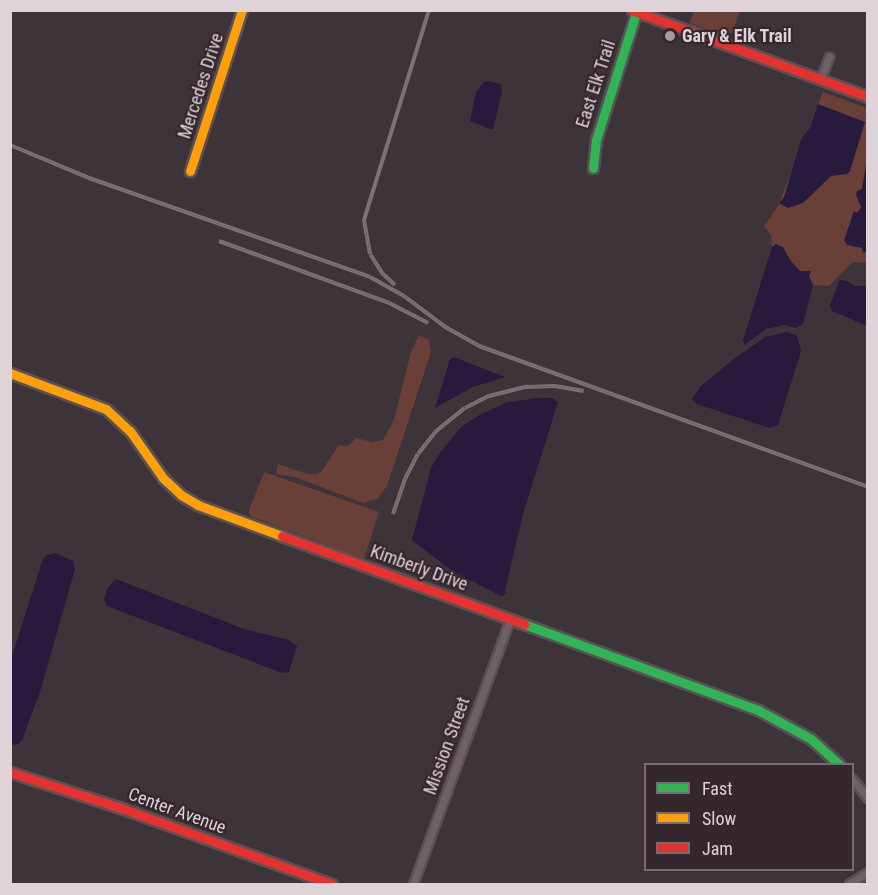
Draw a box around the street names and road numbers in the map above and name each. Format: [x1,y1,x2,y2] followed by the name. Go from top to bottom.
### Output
[174,30,228,142] street label: Mercedes Drive
[572,37,620,131] street label: East Elk Trail
[367,540,471,596] street label: Kimberly Drive
[419,694,475,798] street label: Mission Street
[125,783,229,839] street label: Center Avenue

